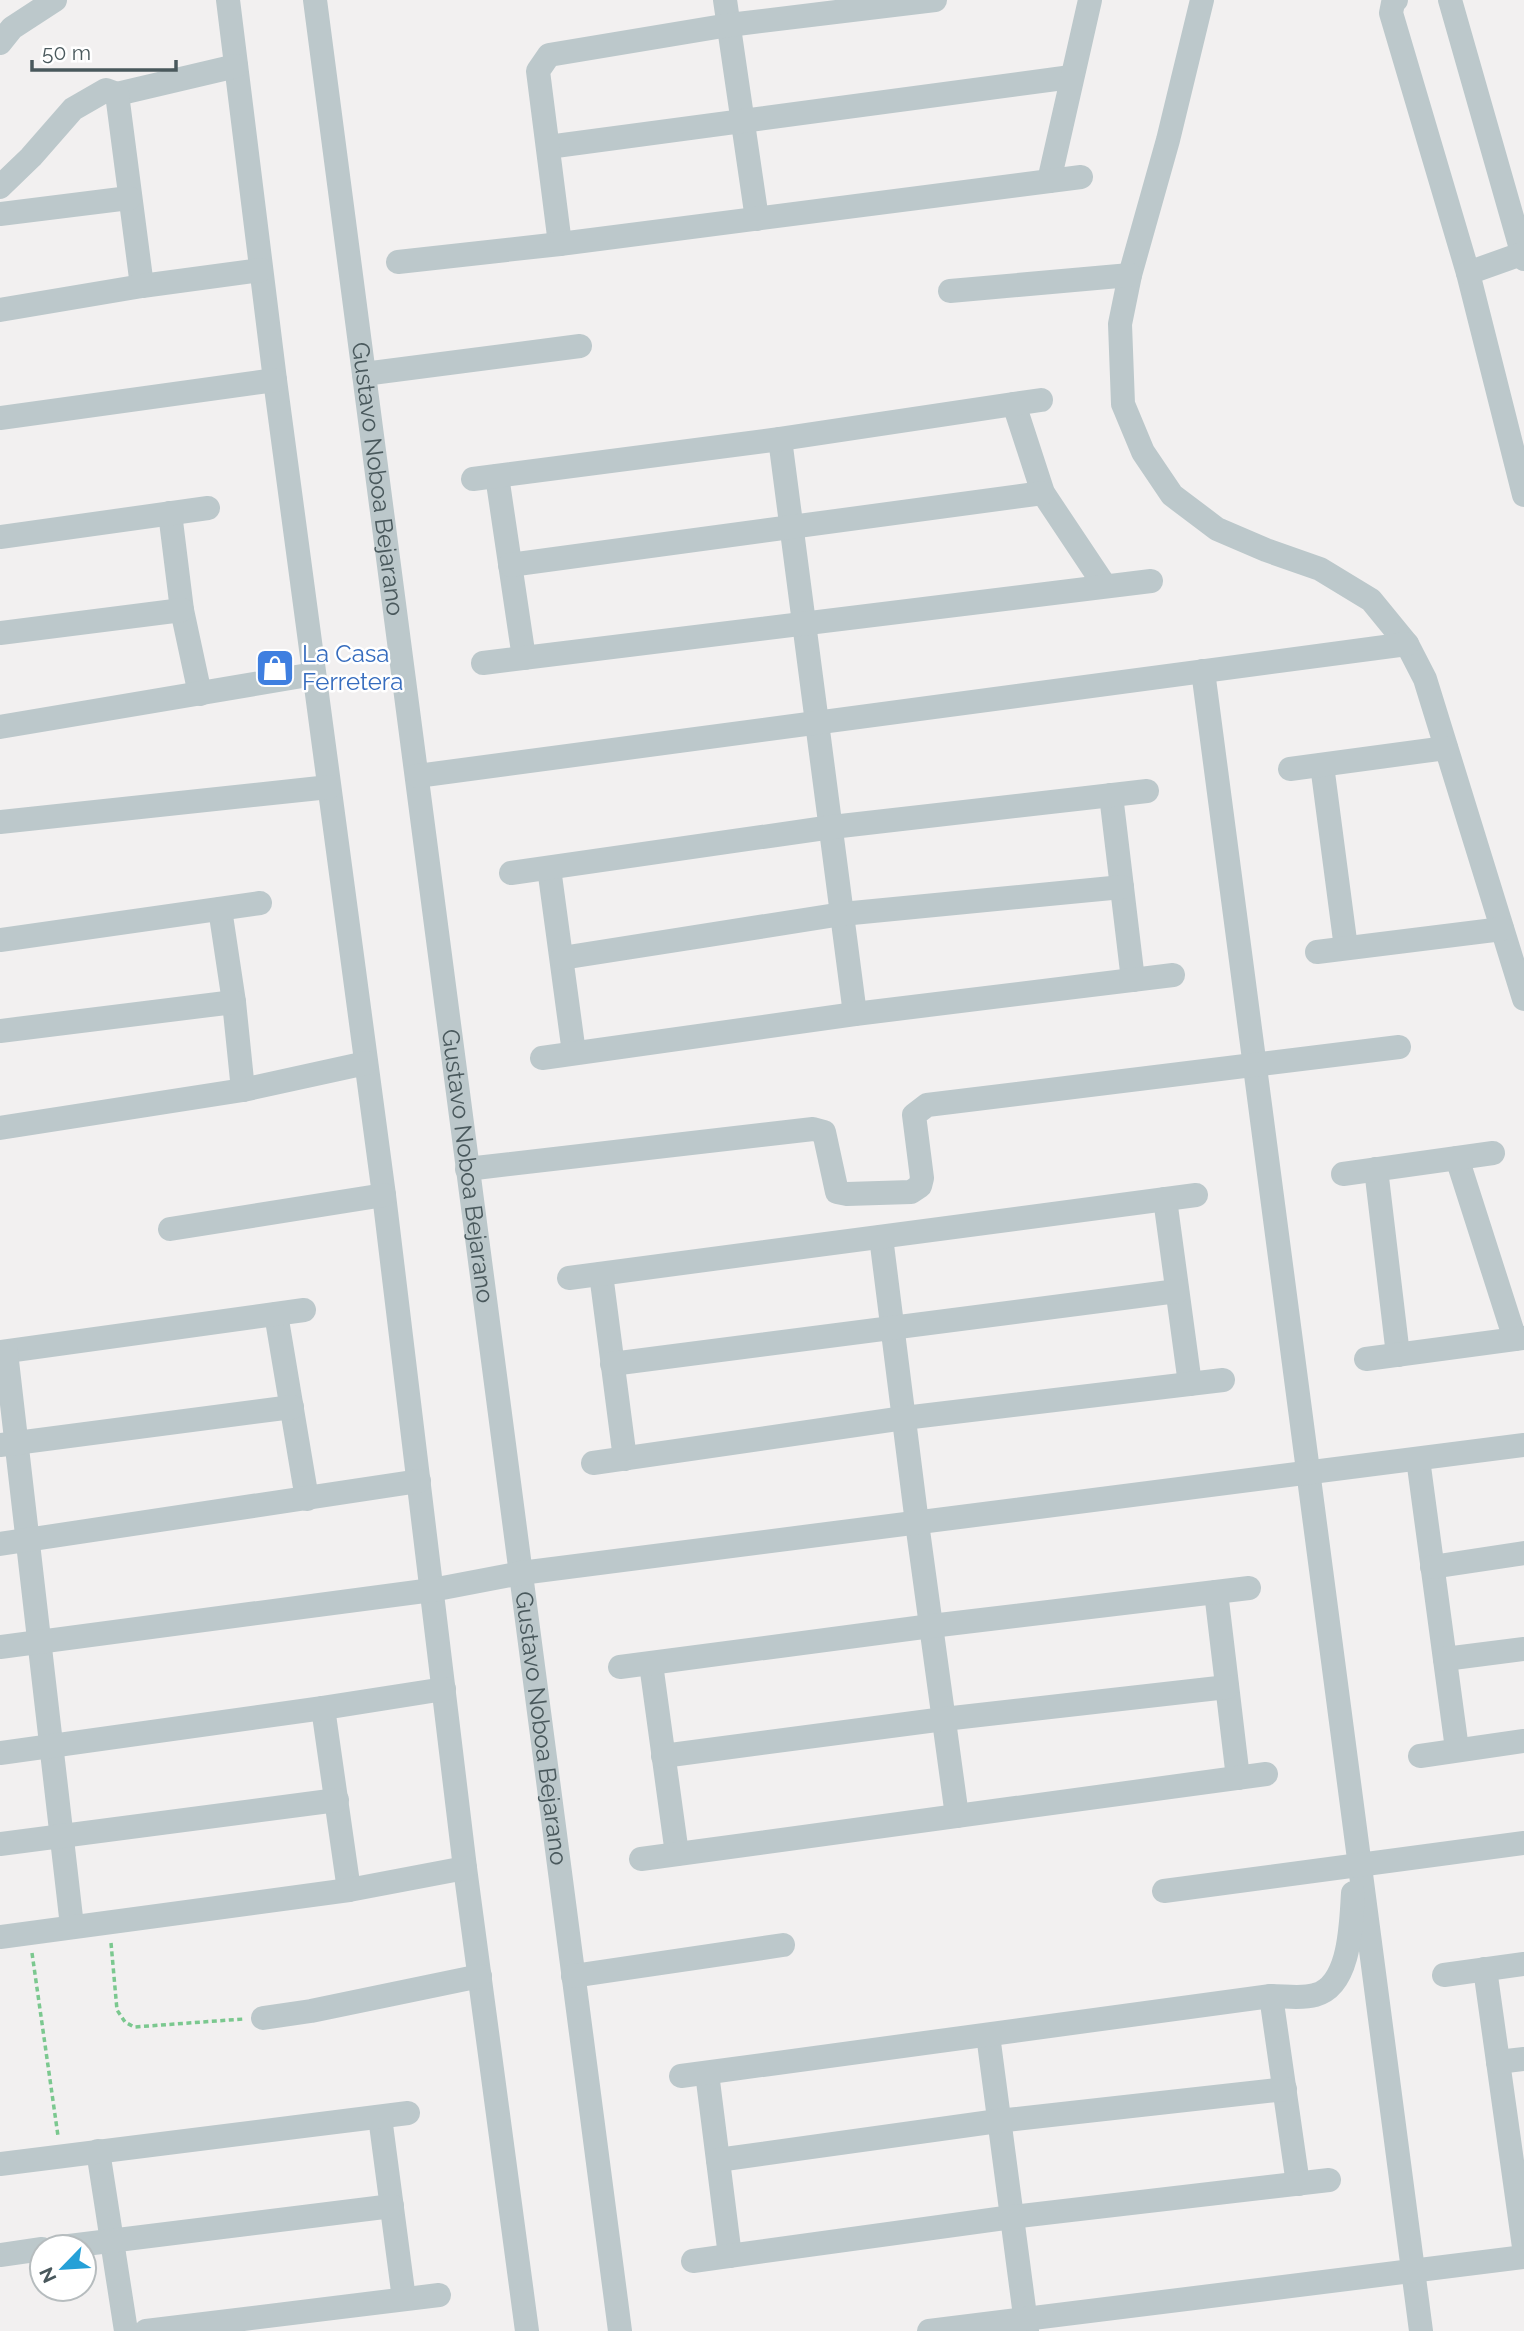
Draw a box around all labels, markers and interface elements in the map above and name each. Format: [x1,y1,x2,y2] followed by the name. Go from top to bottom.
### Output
[32,28,175,72] scale bar
[42,40,91,65] text: 50 m
[346,340,410,617] street label: Gustavo Noboa Bejarano
[302,639,403,696] place label: La Casa Ferretera
[254,647,296,689] shop icon: La Casa Ferretera
[436,1027,500,1305] street label: Gustavo Noboa Bejarano
[509,1590,574,1867] street label: Gustavo Noboa Bejarano
[28,2233,98,2303] north arrow
[35,2264,61,2286] text: N

